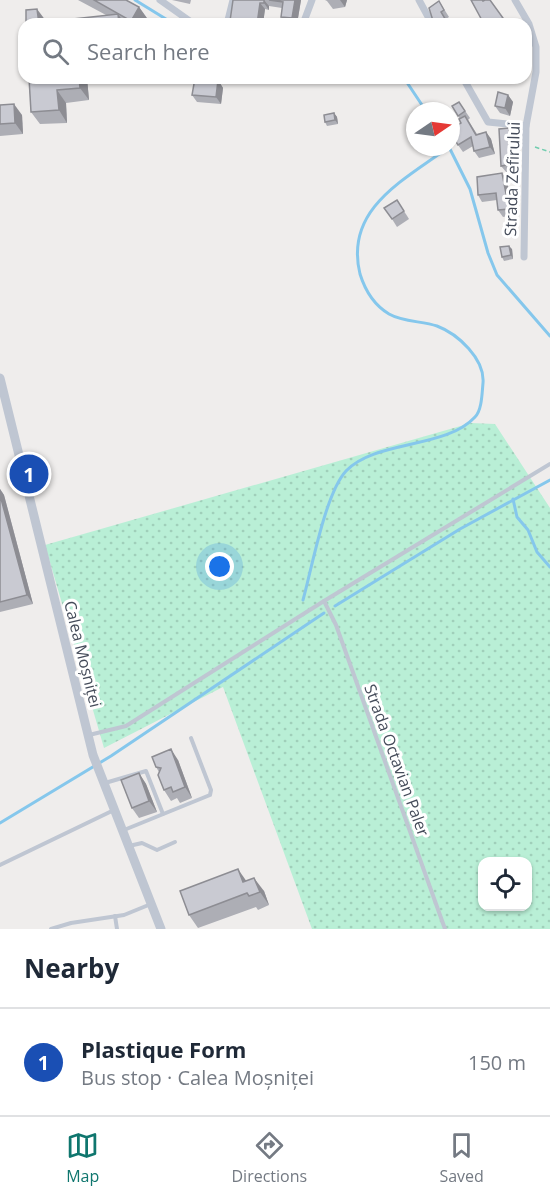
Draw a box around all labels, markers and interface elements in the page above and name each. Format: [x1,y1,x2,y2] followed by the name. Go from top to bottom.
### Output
[18,18,532,84] search box
[39,35,72,68] icon: search
[87,36,210,66] text: Search here
[406,102,460,156] north arrow
[499,121,525,237] street label: Strada Zefirului
[9,452,48,496] pin: 1
[205,552,234,581] your location
[59,598,107,710] street label: Calea Moșniței
[359,681,435,840] street label: Strada Octavian Paler
[478,857,532,911] map controls
[478,857,532,911] button: locate
[24,950,119,986] text: Nearby
[81,1034,246,1064] text: Plastique Form
[38,1049,49,1076] text: 1
[468,1049,526,1076] text: 150 m
[81,1064,314,1091] text: Bus stop · Calea Moșniței
[66,1129,99,1187] tab: Map
[232,1129,307,1187] tab: Directions
[439,1129,484,1187] tab: Saved

